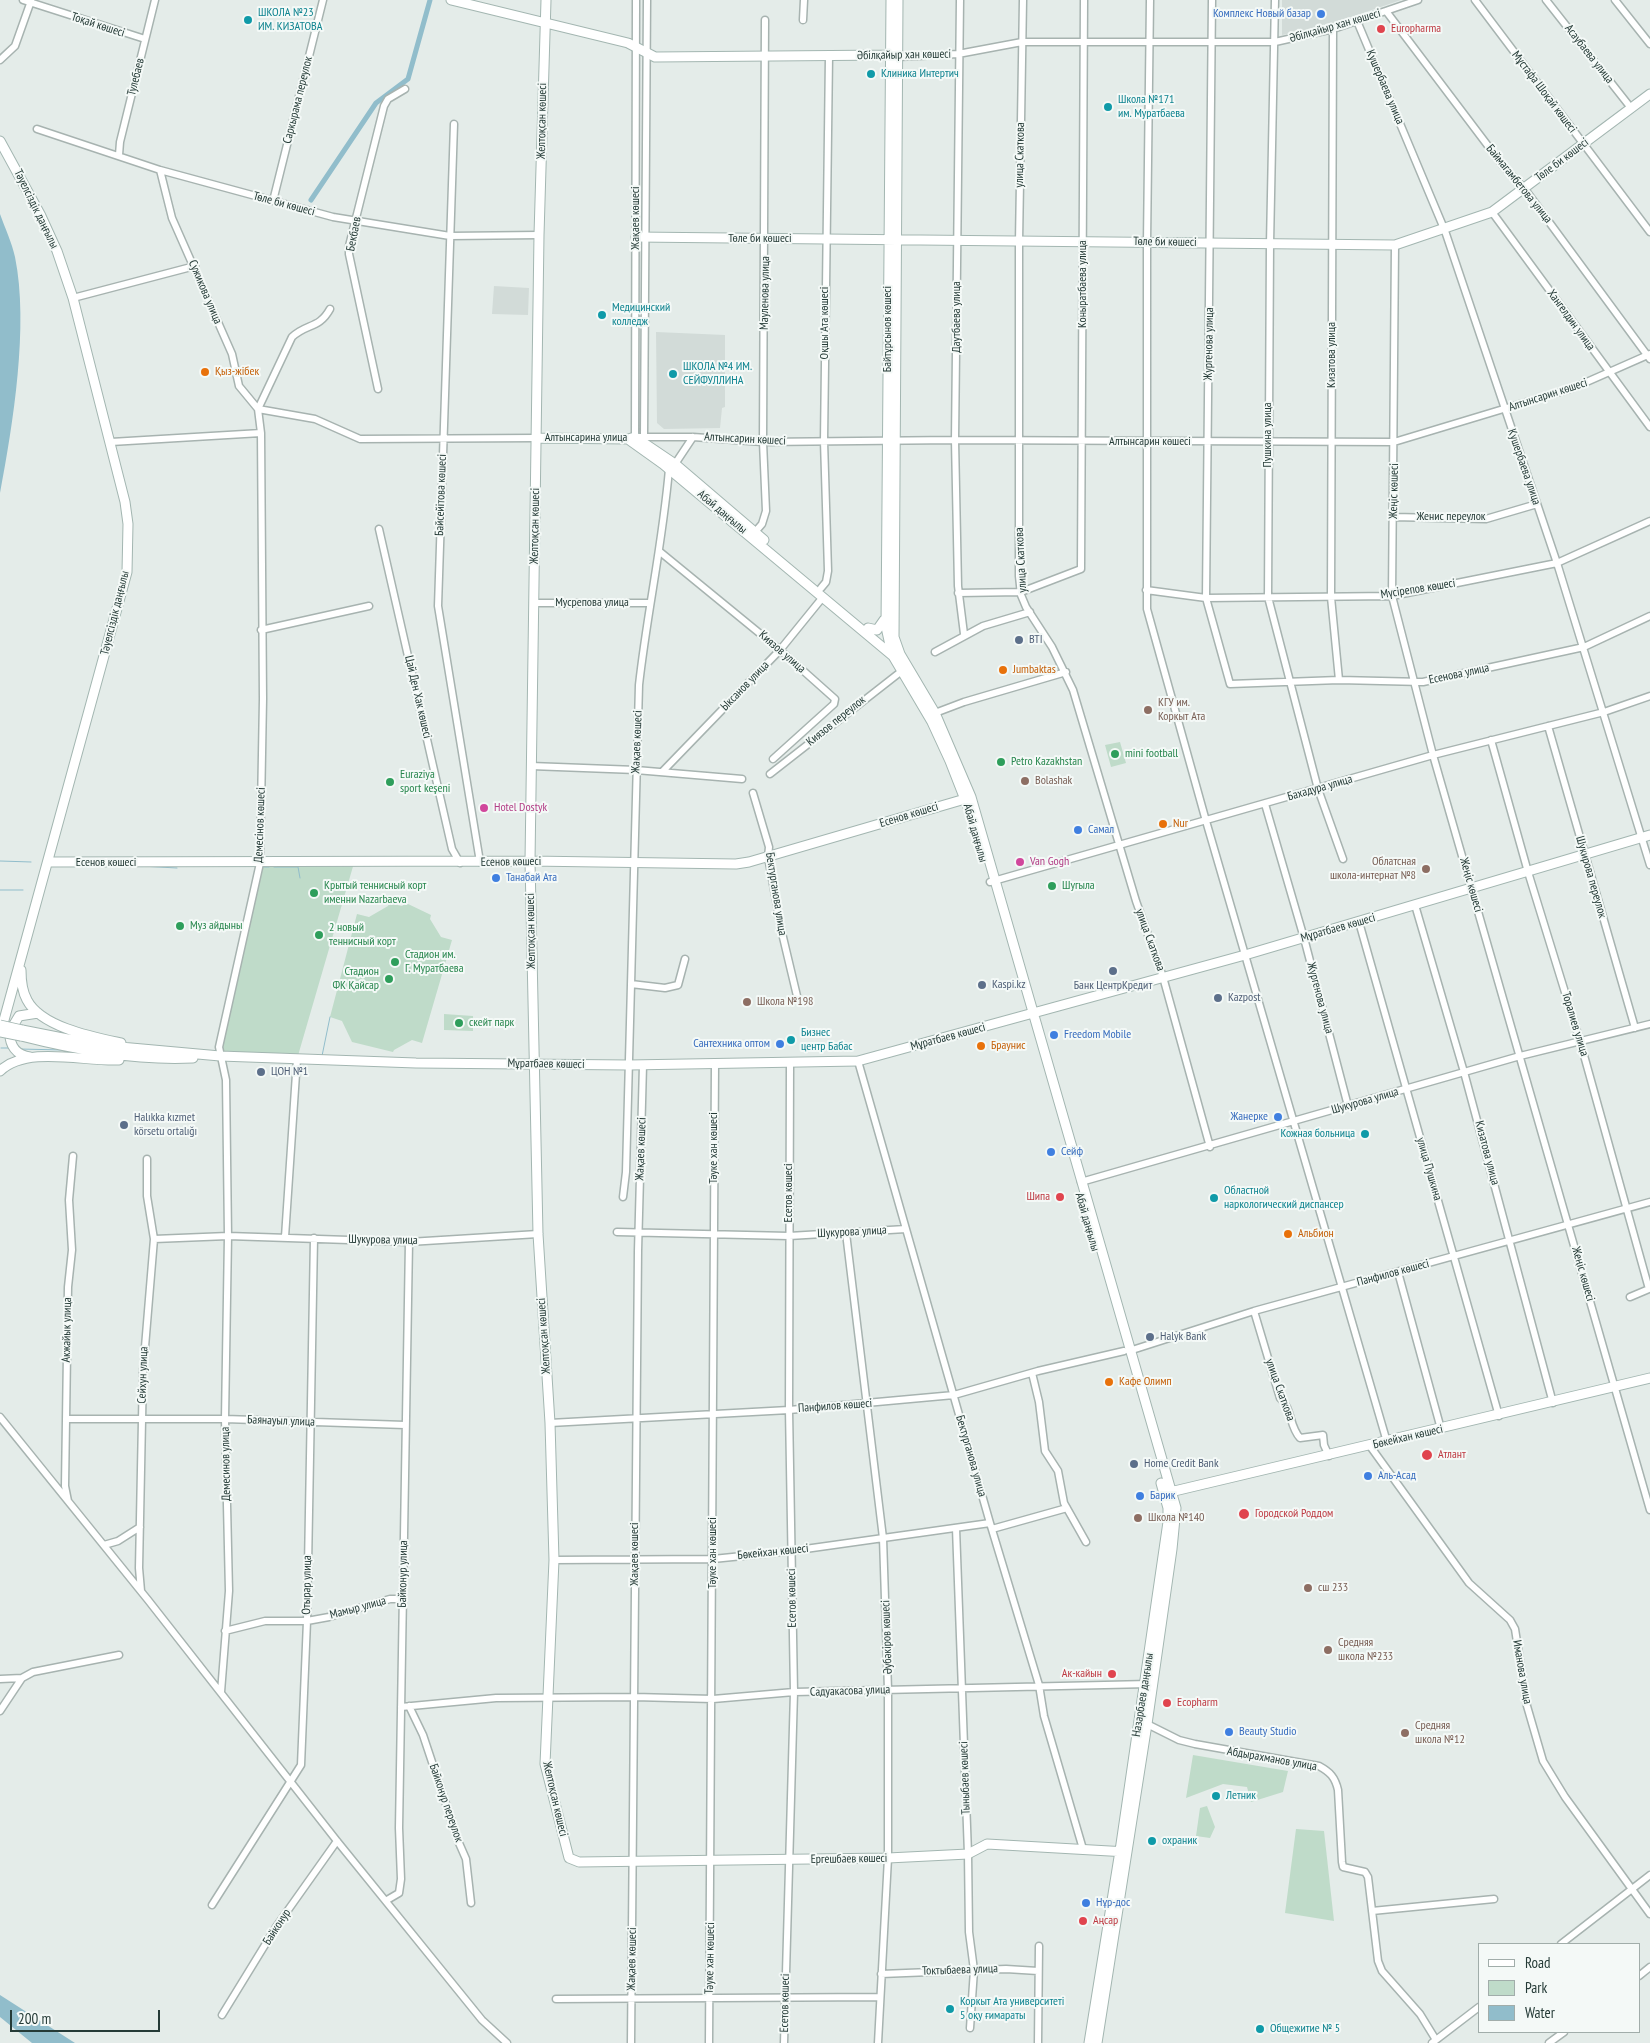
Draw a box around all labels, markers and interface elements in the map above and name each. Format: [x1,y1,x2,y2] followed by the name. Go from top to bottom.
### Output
[258,6,322,34] place label: ШКОЛА №23 ИМ. КИЗАТОВА
[1288,6,1382,46] street label: Әбілқайыр хан көшесі
[1213,7,1311,21] place label: Комплекс Новый базар
[1315,8,1327,20] marker: Комплекс Новый базар
[69,10,127,40] street label: Тоқай көшесі
[242,14,254,26] marker: ШКОЛА №23 ИМ. КИЗАТОВА
[1391,22,1441,36] place label: Europharma
[1562,22,1616,86] street label: Асаубаева улица
[1375,23,1387,35] marker: Europharma
[857,47,951,63] street label: Әбілқайыр хан көшесі
[1363,48,1407,126] street label: Кушербаева улица
[1509,48,1579,136] street label: Мұстафа Шоқай көшесі
[280,55,316,145] street label: Саркырама переулок
[124,57,148,97] street label: Тулебаев
[881,67,959,81] place label: Клиника Интертич
[865,68,877,80] marker: Клиника Интертич
[534,83,550,159] street label: Желтоқсан көшесі
[1118,93,1185,121] place label: Школа №171 им. Муратбаева
[1102,101,1114,113] marker: Школа №171 им. Муратбаева
[1012,122,1028,188] street label: улица Скаткова
[1532,135,1592,185] street label: Төле би көшесі
[1483,142,1555,226] street label: Баймагамбетова улица
[11,167,61,251] street label: Тәуелсіздік даңғылы
[629,186,643,250] street label: Жақаев көшесі
[252,189,316,219] street label: Төле би көшесі
[344,216,364,252] street label: Бекбаев
[728,232,792,246] street label: Төле би көшесі
[1133,234,1197,250] street label: Төле би көшесі
[1076,240,1090,328] street label: Коныратбаева улица
[757,256,773,330] street label: Мауленова улица
[185,258,225,326] street label: Сужикова улица
[950,281,964,353] street label: Даутбаева улица
[881,286,895,372] street label: Байтұрсынов көшесі
[818,287,832,359] street label: Оқшы Ата көшесі
[1544,287,1598,353] street label: Хангелдин улица
[612,301,670,329] place label: Медицинский колледж
[1201,307,1217,381] street label: Жургенова улица
[596,309,608,321] marker: Медицинский колледж
[1325,322,1339,388] street label: Кизатова улица
[683,360,752,388] place label: ШКОЛА №4 ИМ. СЕЙФУЛЛИНА
[215,365,259,379] place label: Қыз-жібек
[199,366,211,378] marker: Қыз-жібек
[667,368,679,380] marker: ШКОЛА №4 ИМ. СЕЙФУЛЛИНА
[1507,376,1589,414] street label: Алтынсарин көшесі
[1261,402,1275,468] street label: Пушкина улица
[1504,427,1544,507] street label: Кушербаева улица
[704,430,786,448] street label: Алтынсарин көшесі
[545,431,627,445] street label: Алтынсарина улица
[1109,435,1191,449] street label: Алтынсарин көшесі
[432,454,450,536] street label: Байсейітова көшесі
[1386,463,1402,519] street label: Жеңіс көшесі
[694,487,750,537] street label: Абай даңғылы
[527,488,543,564] street label: Желтоқсан көшесі
[1417,510,1485,524] street label: Женис переулок
[1012,527,1030,593] street label: улица Скаткова
[98,569,132,657] street label: Тәуелсіздік даңғылы
[1380,576,1456,602] street label: Мүсірепов көшесі
[555,596,629,610] street label: Мусрепова улица
[756,628,808,676] street label: Киязов улица
[1029,633,1043,647] place label: BTI
[1013,634,1025,646] marker: BTI
[401,654,435,740] street label: Цай Ден Хак көшесі
[718,658,772,714] street label: Ыксанов улица
[1427,661,1491,687] street label: Есенова улица
[1013,663,1056,677] place label: Jumbaktas
[997,664,1009,676] marker: Jumbaktas
[804,693,868,749] street label: Киязов переулок
[1158,696,1205,724] place label: КГУ им. Коркыт Ата
[1142,704,1154,716] marker: КГУ им. Коркыт Ата
[629,710,645,774] street label: Жақаев көшесі
[1125,747,1178,761] place label: mini football
[1109,748,1121,760] marker: mini football
[1011,755,1082,769] place label: Petro Kazakhstan
[995,756,1007,768] marker: Petro Kazakhstan
[400,768,450,796] place label: Euraziya sport keşeni
[1286,772,1354,804] street label: Бахадура улица
[1035,774,1072,788] place label: Bolashak
[1019,775,1031,787] marker: Bolashak
[384,776,396,788] marker: Euraziya sport keşeni
[251,787,269,863] street label: Демесінов көшесі
[878,799,940,831] street label: Есенов көшесі
[494,801,547,815] place label: Hotel Dostyk
[478,802,490,814] marker: Hotel Dostyk
[960,802,990,864] street label: Абай даңғылы
[1173,817,1188,831] place label: Nur
[1157,818,1169,830] marker: Nur
[1088,823,1114,837] place label: Самал
[1072,824,1084,836] marker: Самал
[1572,834,1610,920] street label: Шукирова переулок
[762,851,790,937] street label: Бектурганова улица
[481,854,541,870] street label: Есенов көшесі
[1030,855,1069,869] place label: Van Gogh
[1330,855,1416,883] place label: Облатсная школа-интернат №8
[76,856,136,870] street label: Есенов көшесі
[1014,856,1026,868] marker: Van Gogh
[1456,856,1486,914] street label: Жеңіс көшесі
[1420,863,1432,875] marker: Облатсная школа-интернат №8
[506,871,557,885] place label: Танабай Ата
[490,872,502,884] marker: Танабай Ата
[324,879,426,907] place label: Крытый теннисный корт именни Nazarbaeva
[1062,879,1095,893] place label: Шугыла
[1046,880,1058,892] marker: Шугыла
[308,887,320,899] marker: Крытый теннисный корт именни Nazarbaeva
[523,893,539,969] street label: Желтоқсан көшесі
[1132,907,1168,973] street label: улица Скаткова
[1299,910,1377,946] street label: Мұратбаев көшесі
[190,919,242,933] place label: Муз айдыны
[174,920,186,932] marker: Муз айдыны
[329,921,396,949] place label: 2 новый теннисный корт
[313,929,325,941] marker: 2 новый теннисный корт
[405,948,463,976] place label: Стадион им. Г. Муратбаева
[389,956,401,968] marker: Стадион им. Г. Муратбаева
[1304,961,1336,1035] street label: Жургенова улица
[333,965,379,993] place label: Стадион ФК Қайсар
[1107,965,1119,977] marker: Банк ЦентрКредит
[383,973,395,985] marker: Стадион ФК Қайсар
[992,978,1025,992] place label: Kaspi.kz
[976,979,988,991] marker: Kaspi.kz
[1074,979,1152,993] place label: Банк ЦентрКредит
[1558,990,1592,1058] street label: Торалиев улица
[1228,991,1261,1005] place label: Kazpost
[1212,992,1224,1004] marker: Kazpost
[757,995,813,1009] place label: Школа №198
[741,996,753,1008] marker: Школа №198
[469,1016,514,1030] place label: скейт парк
[453,1017,465,1029] marker: скейт парк
[909,1020,987,1054] street label: Мұратбаев көшесі
[801,1026,852,1054] place label: Бизнес центр Бабас
[1064,1028,1131,1042] place label: Freedom Mobile
[1048,1029,1060,1041] marker: Freedom Mobile
[785,1034,797,1046] marker: Бизнес центр Бабас
[693,1037,770,1051] place label: Сантехника оптом
[774,1038,786,1050] marker: Сантехника оптом
[991,1039,1026,1053] place label: Браунис
[975,1040,987,1052] marker: Браунис
[507,1056,585,1072] street label: Мұратбаев көшесі
[271,1065,308,1079] place label: ЦОН №1
[255,1066,267,1078] marker: ЦОН №1
[1330,1085,1400,1117] street label: Шукурова улица
[1230,1110,1268,1124] place label: Жанерке
[134,1111,197,1139] place label: Halıkka kızmet körsetu ortalığı
[1272,1111,1284,1123] marker: Жанерке
[707,1112,721,1184] street label: Тәуке хан көшесі
[633,1117,649,1181] street label: Жақаев көшесі
[118,1119,130,1131] marker: Halıkka kızmet körsetu ortalığı
[1472,1119,1502,1187] street label: Кизатова улица
[1281,1127,1355,1141] place label: Кожная больница
[1359,1128,1371,1140] marker: Кожная больница
[1413,1136,1445,1202] street label: улица Пушкина
[1061,1145,1083,1159] place label: Сейф
[1045,1146,1057,1158] marker: Сейф
[782,1163,796,1223] street label: Есетов көшесі
[1224,1184,1344,1212] place label: Областной наркологический диспансер
[1026,1190,1050,1204] place label: Шипа
[1054,1191,1066,1203] marker: Шипа
[1072,1191,1102,1253] street label: Абай даңғылы
[1208,1192,1220,1204] marker: Областной наркологический диспансер
[817,1223,887,1241] street label: Шукурова улица
[1298,1227,1334,1241] place label: Альбион
[1282,1228,1294,1240] marker: Альбион
[348,1232,418,1248] street label: Шукурова улица
[1568,1245,1598,1303] street label: Жеңіс көшесі
[1355,1256,1431,1290] street label: Панфилов көшесі
[59,1297,75,1363] street label: Акжайык улица
[534,1297,554,1375] street label: Желтоқсан көшесі
[1160,1330,1206,1344] place label: Halyk Bank
[1144,1331,1156,1343] marker: Halyk Bank
[135,1346,151,1404] street label: Сейхун улица
[1262,1357,1298,1423] street label: улица Скаткова
[1119,1375,1172,1389] place label: Кафе Олимп
[1103,1376,1115,1388] marker: Кафе Олимп
[797,1396,873,1416] street label: Панфилов көшесі
[247,1413,315,1429] street label: Баянауыл улица
[952,1414,990,1498] street label: Бектурганова улица
[1372,1422,1444,1452] street label: Бөкейхан көшесі
[218,1427,234,1501] street label: Демесинов улица
[1420,1448,1434,1462] marker: Атлант
[1438,1448,1466,1462] place label: Атлант
[1144,1457,1219,1471] place label: Home Credit Bank
[1128,1458,1140,1470] marker: Home Credit Bank
[1378,1469,1416,1483] place label: Аль-Асад
[1362,1470,1374,1482] marker: Аль-Асад
[1150,1489,1175,1503] place label: Барик
[1134,1490,1146,1502] marker: Барик
[1237,1507,1251,1521] marker: Городской Роддом
[1255,1507,1333,1521] place label: Городской Роддом
[1148,1511,1204,1525] place label: Школа №140
[1132,1512,1144,1524] marker: Школа №140
[706,1517,720,1589] street label: Тәуке хан көшесі
[628,1522,642,1586] street label: Жақаев көшесі
[395,1540,411,1608] street label: Байконур улица
[737,1541,809,1563] street label: Бөкейхан көшесі
[299,1555,315,1615] street label: Отырар улица
[784,1568,800,1628] street label: Есетов көшесі
[1318,1581,1348,1595] place label: сш 233
[1302,1582,1314,1594] marker: сш 233
[328,1594,388,1622] street label: Мамыр улица
[879,1600,895,1674] street label: Әубәкіров көшесі
[1338,1636,1393,1664] place label: Средняя школа №233
[1509,1639,1535,1705] street label: Иманова улица
[1322,1644,1334,1656] marker: Средняя школа №233
[1129,1652,1157,1738] street label: Назарбаев даңғылы
[1062,1667,1102,1681] place label: Ак-кайын
[1106,1668,1118,1680] marker: Ак-кайын
[810,1682,890,1700] street label: Садуакасова улица
[1177,1696,1218,1710] place label: Ecopharm
[1161,1697,1173,1709] marker: Ecopharm
[1415,1719,1465,1747] place label: Средняя школа №12
[1239,1725,1297,1739] place label: Beauty Studio
[1223,1726,1235,1738] marker: Beauty Studio
[1399,1727,1411,1739] marker: Средняя школа №12
[957,1741,973,1815] street label: Тыныбаев көшесі
[1226,1744,1318,1774] street label: Абдырахманов улица
[539,1760,571,1838] street label: Желтоқсан көшесі
[426,1762,466,1844] street label: Байконур переулок
[1226,1789,1256,1803] place label: Летник
[1210,1790,1222,1802] marker: Летник
[1162,1834,1197,1848] place label: охраник
[1146,1835,1158,1847] marker: охраник
[810,1851,888,1867] street label: Ергешбаев көшесі
[1096,1896,1130,1910] place label: Нұр-дос
[1080,1897,1092,1909] marker: Нұр-дос
[260,1906,294,1948] street label: Байконур
[1093,1914,1118,1928] place label: Аңсар
[1077,1915,1089,1927] marker: Аңсар
[702,1922,718,1994] street label: Тәуке хан көшесі
[624,1927,640,1991] street label: Жақаев көшесі
[1478,1943,1640,2033] legend
[1525,1953,1551,1972] text: Road
[922,1961,998,1979] street label: Токтыбаева улица
[777,1973,793,2033] street label: Есетов көшесі
[1525,1978,1547,1997] text: Park
[960,1995,1064,2023] place label: Коркыт Ата университеті 5 оқу ғимараты
[12,2000,162,2032] scale bar
[944,2003,956,2015] marker: Коркыт Ата университеті 5 оқу ғимараты
[1525,2003,1555,2022] text: Water
[18,2009,51,2028] text: 200 m
[1270,2022,1340,2036] place label: Общежитие № 5
[1254,2023,1266,2035] marker: Общежитие № 5

